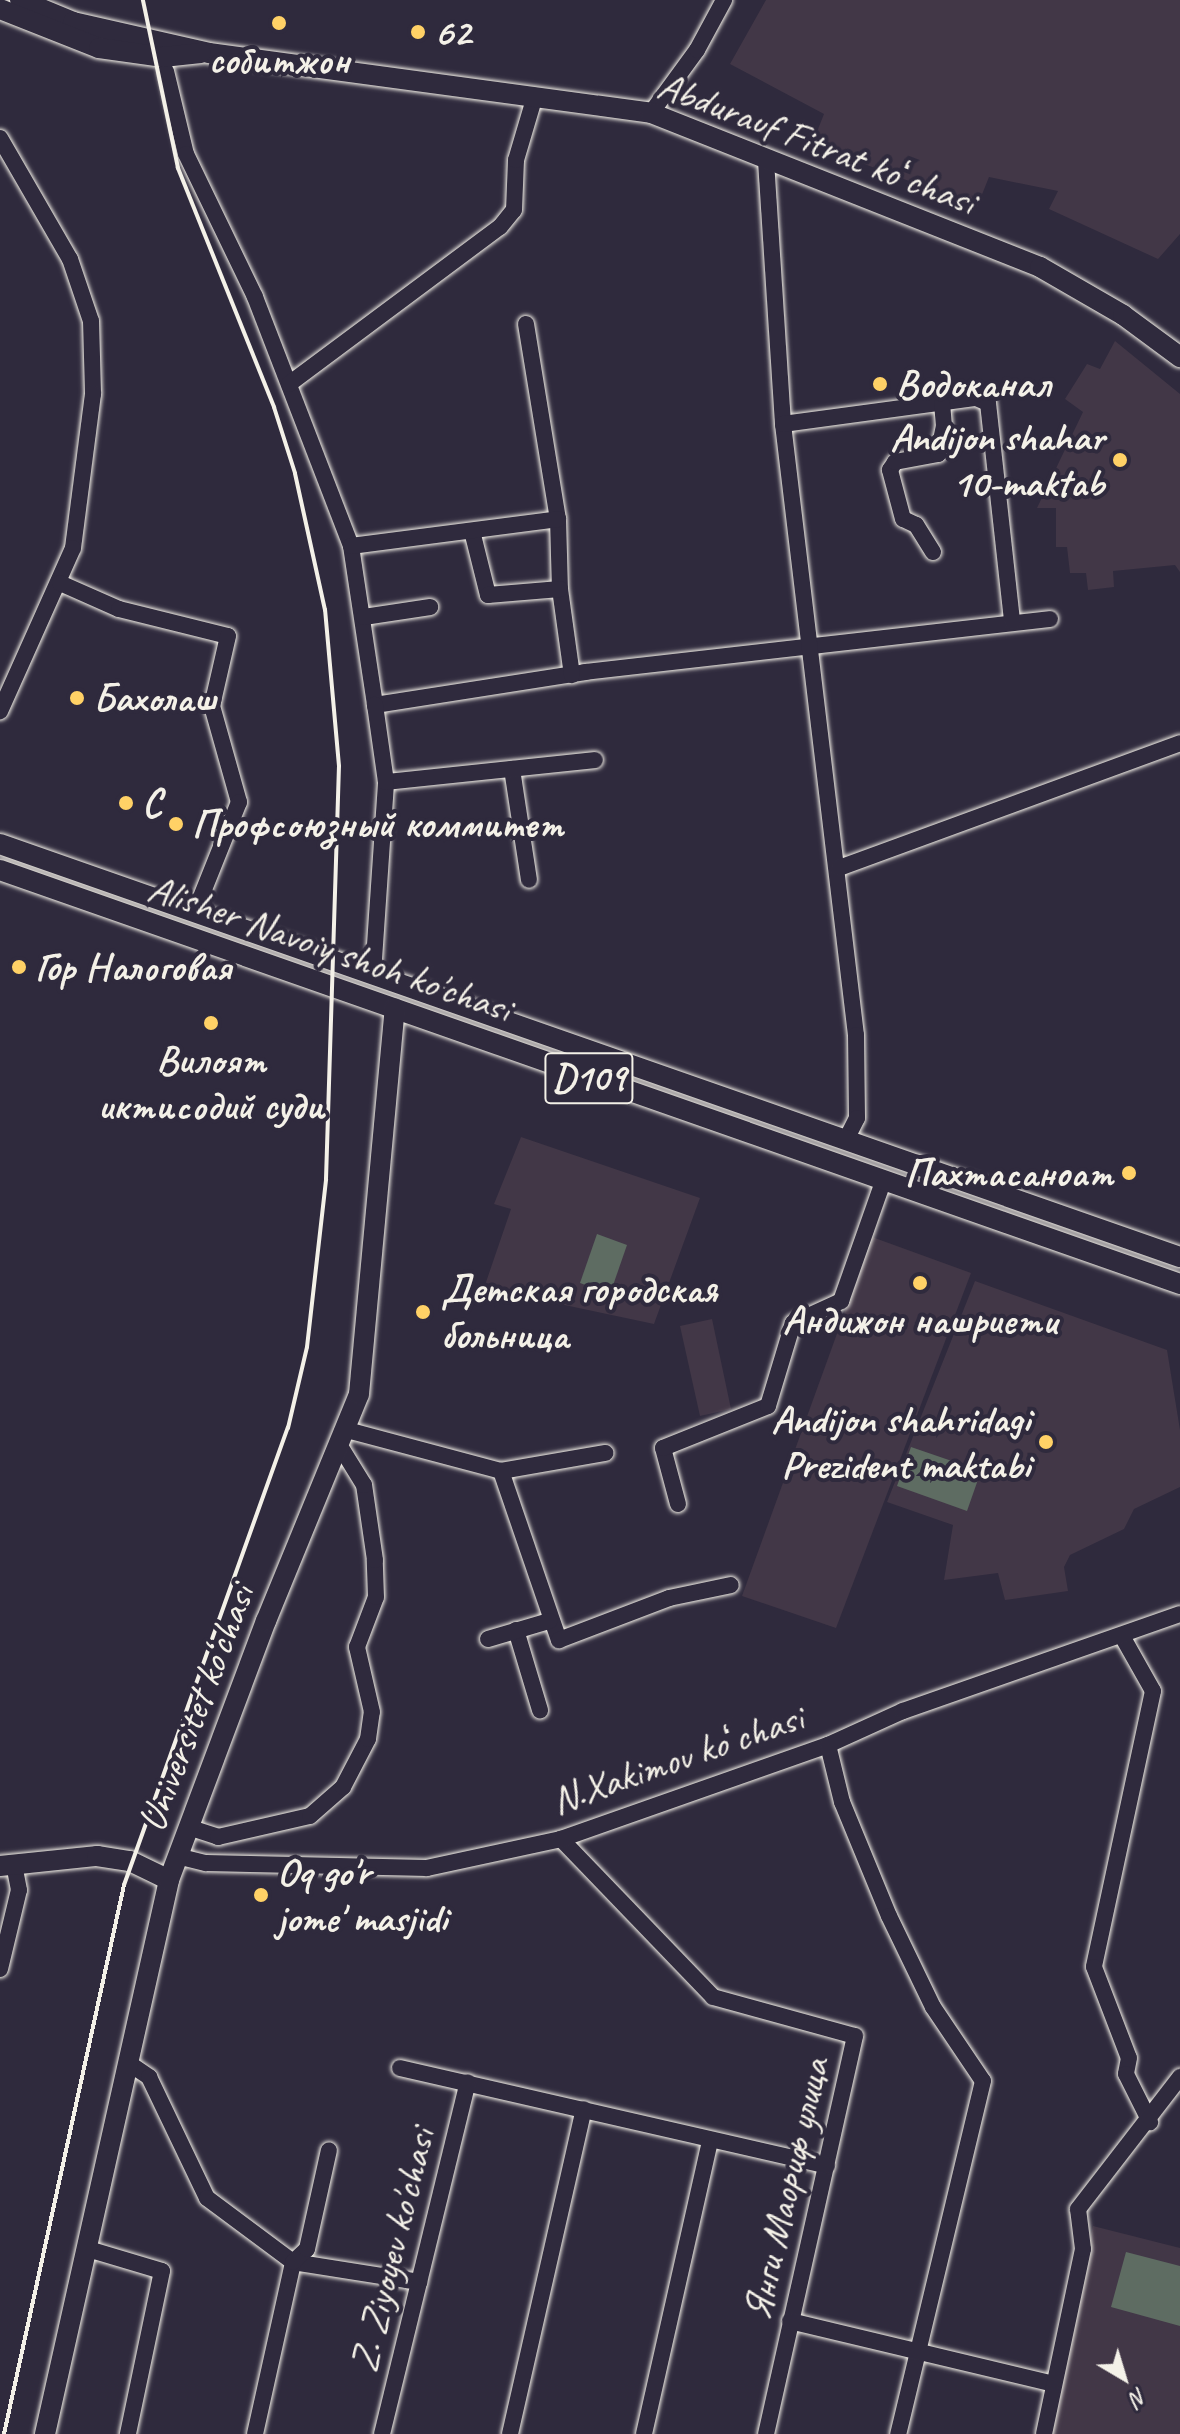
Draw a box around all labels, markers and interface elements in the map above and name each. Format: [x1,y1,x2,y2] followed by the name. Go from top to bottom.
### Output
[434,8,471,56] place label: 62
[270,14,288,32] marker: собитжон
[409,23,427,41] marker: 62
[209,36,349,84] place label: собитжон
[651,60,983,226] street label: Abdurauf Fitrat koʻchasi
[896,360,1050,408] place label: Водоканал
[871,375,889,393] marker: Водоканал
[891,413,1104,507] place label: Andijon shahar 10-maktab
[1111,451,1129,469] marker: Andijon shahar 10-maktab
[93,674,217,722] place label: Бахолаш
[68,689,86,707] marker: Бахолаш
[142,779,162,827] place label: С
[117,794,135,812] marker: С
[192,800,563,848] place label: Профсоюзный коммитет
[167,815,185,833] marker: Профсоюзный коммитет
[142,863,518,1033] street label: Alisher Navoiy shoh ko'chasi
[35,943,233,991] place label: Гор Налоговая
[10,958,28,976] marker: Гор Налоговая
[202,1014,220,1032] marker: Вилоят иктисодий суди
[98,1036,324,1130] place label: Вилоят иктисодий суди
[543,1044,635,1112] road number: D109
[905,1149,1113,1197] place label: Пахтасаноат
[1120,1164,1138,1182] marker: Пахтасаноат
[441,1265,717,1359] place label: Детская городская больница
[911,1274,929,1292] marker: Андижон нашриети
[782,1296,1058,1344] place label: Андижон нашриети
[412,1301,434,1323] marker: Детская городская больница
[770,1395,1030,1489] place label: Andijon shahridagi Prezident maktabi
[1037,1433,1055,1451] marker: Andijon shahridagi Prezident maktabi
[127,1578,265,1838] street label: Universitet kо‘chasi
[545,1694,809,1824] street label: N.Xakimov koʻchasi
[277,1848,447,1942] place label: Oq go'r jome' masjidi
[252,1886,270,1904] marker: Oq go'r jome' masjidi
[732,2052,840,2326] street label: Янги Маориф улица
[339,2123,445,2377] street label: Z. Ziyoyev ko'chasi
[1084,2338,1164,2418] north arrow
[1125,2382,1153,2412] text: N

